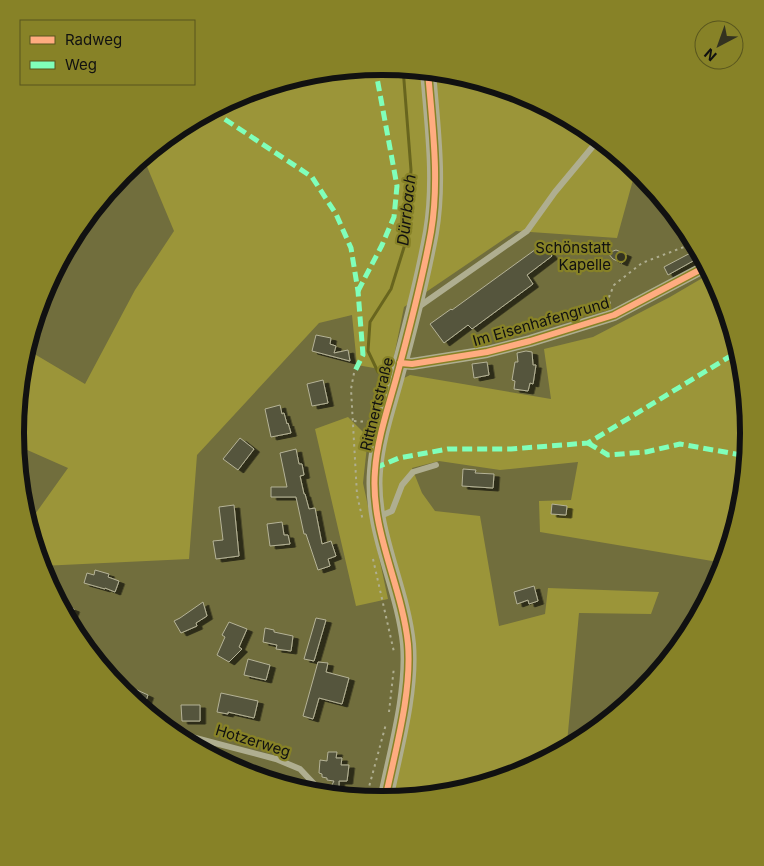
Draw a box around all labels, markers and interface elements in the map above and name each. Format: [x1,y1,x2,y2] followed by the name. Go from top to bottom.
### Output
[20,20,195,85] legend
[694,20,744,70] north arrow
[65,30,122,49] text: Radweg
[701,45,720,65] text: N
[65,55,97,74] text: Weg
[392,173,420,247] water label: Dürrbach
[535,238,611,274] place label: Schönstatt Kapelle
[615,251,627,263] marker: Schönstatt Kapelle
[470,293,611,350] street label: Im Eisenhafengrund
[356,355,397,453] street label: Rittnertstraße
[213,720,293,761] street label: Hotzerweg

